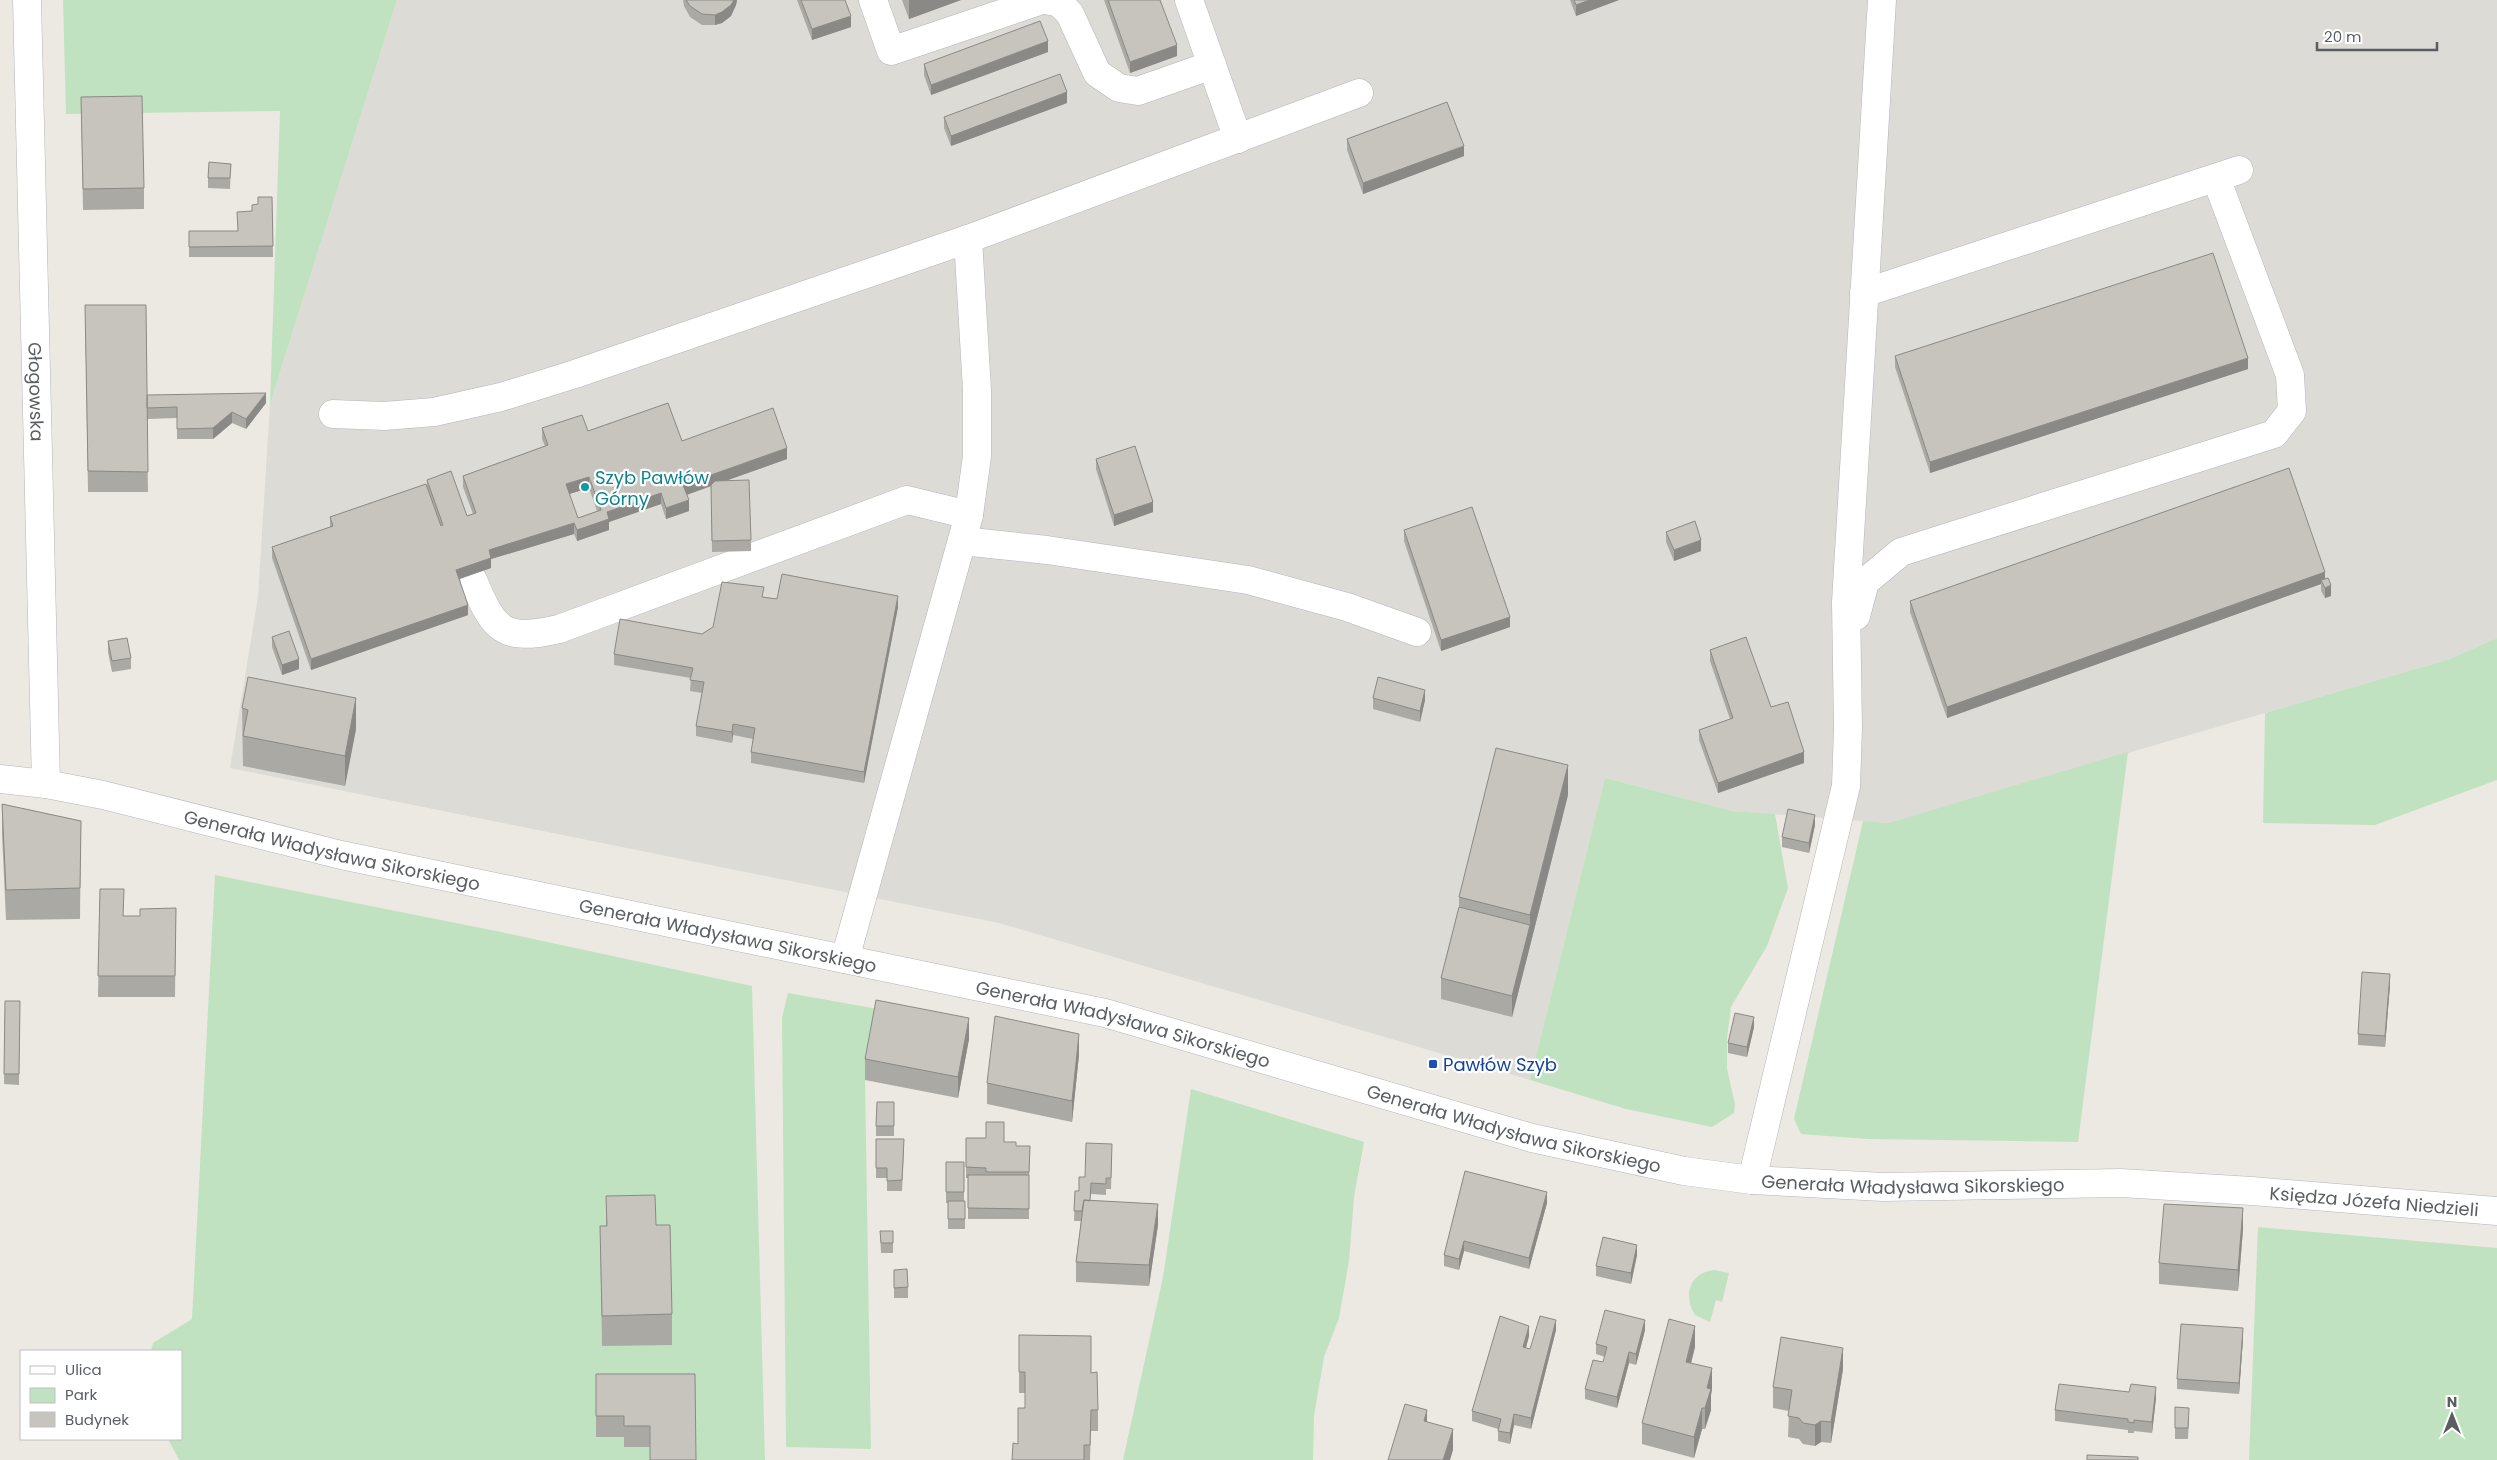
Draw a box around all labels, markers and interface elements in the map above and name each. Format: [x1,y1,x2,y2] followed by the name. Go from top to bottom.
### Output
[2317,20,2437,52] scale bar
[2324,26,2362,47] text: 20 m
[23,342,50,442] street label: Głogowska
[595,465,709,511] place label: Szyb Pawłów Górny
[579,481,591,493] marker: Szyb Pawłów Górny
[181,803,482,896] street label: Generała Władysława Sikorskiego
[577,892,879,978] street label: Generała Władysława Sikorskiego
[974,974,1273,1073] street label: Generała Władysława Sikorskiego
[1443,1052,1557,1077] place label: Pawłów Szyb
[1427,1058,1439,1070] marker: Pawłów Szyb
[1364,1078,1663,1178] street label: Generała Władysława Sikorskiego
[1761,1168,2065,1200] street label: Generała Władysława Sikorskiego
[2269,1180,2480,1222] street label: Księdza Józefa Niedzieli
[20,1350,182,1440] legend
[65,1359,102,1380] text: Ulica
[65,1384,97,1405] text: Park
[2427,1390,2477,1440] north arrow
[2447,1392,2457,1412] text: N
[65,1409,129,1430] text: Budynek

